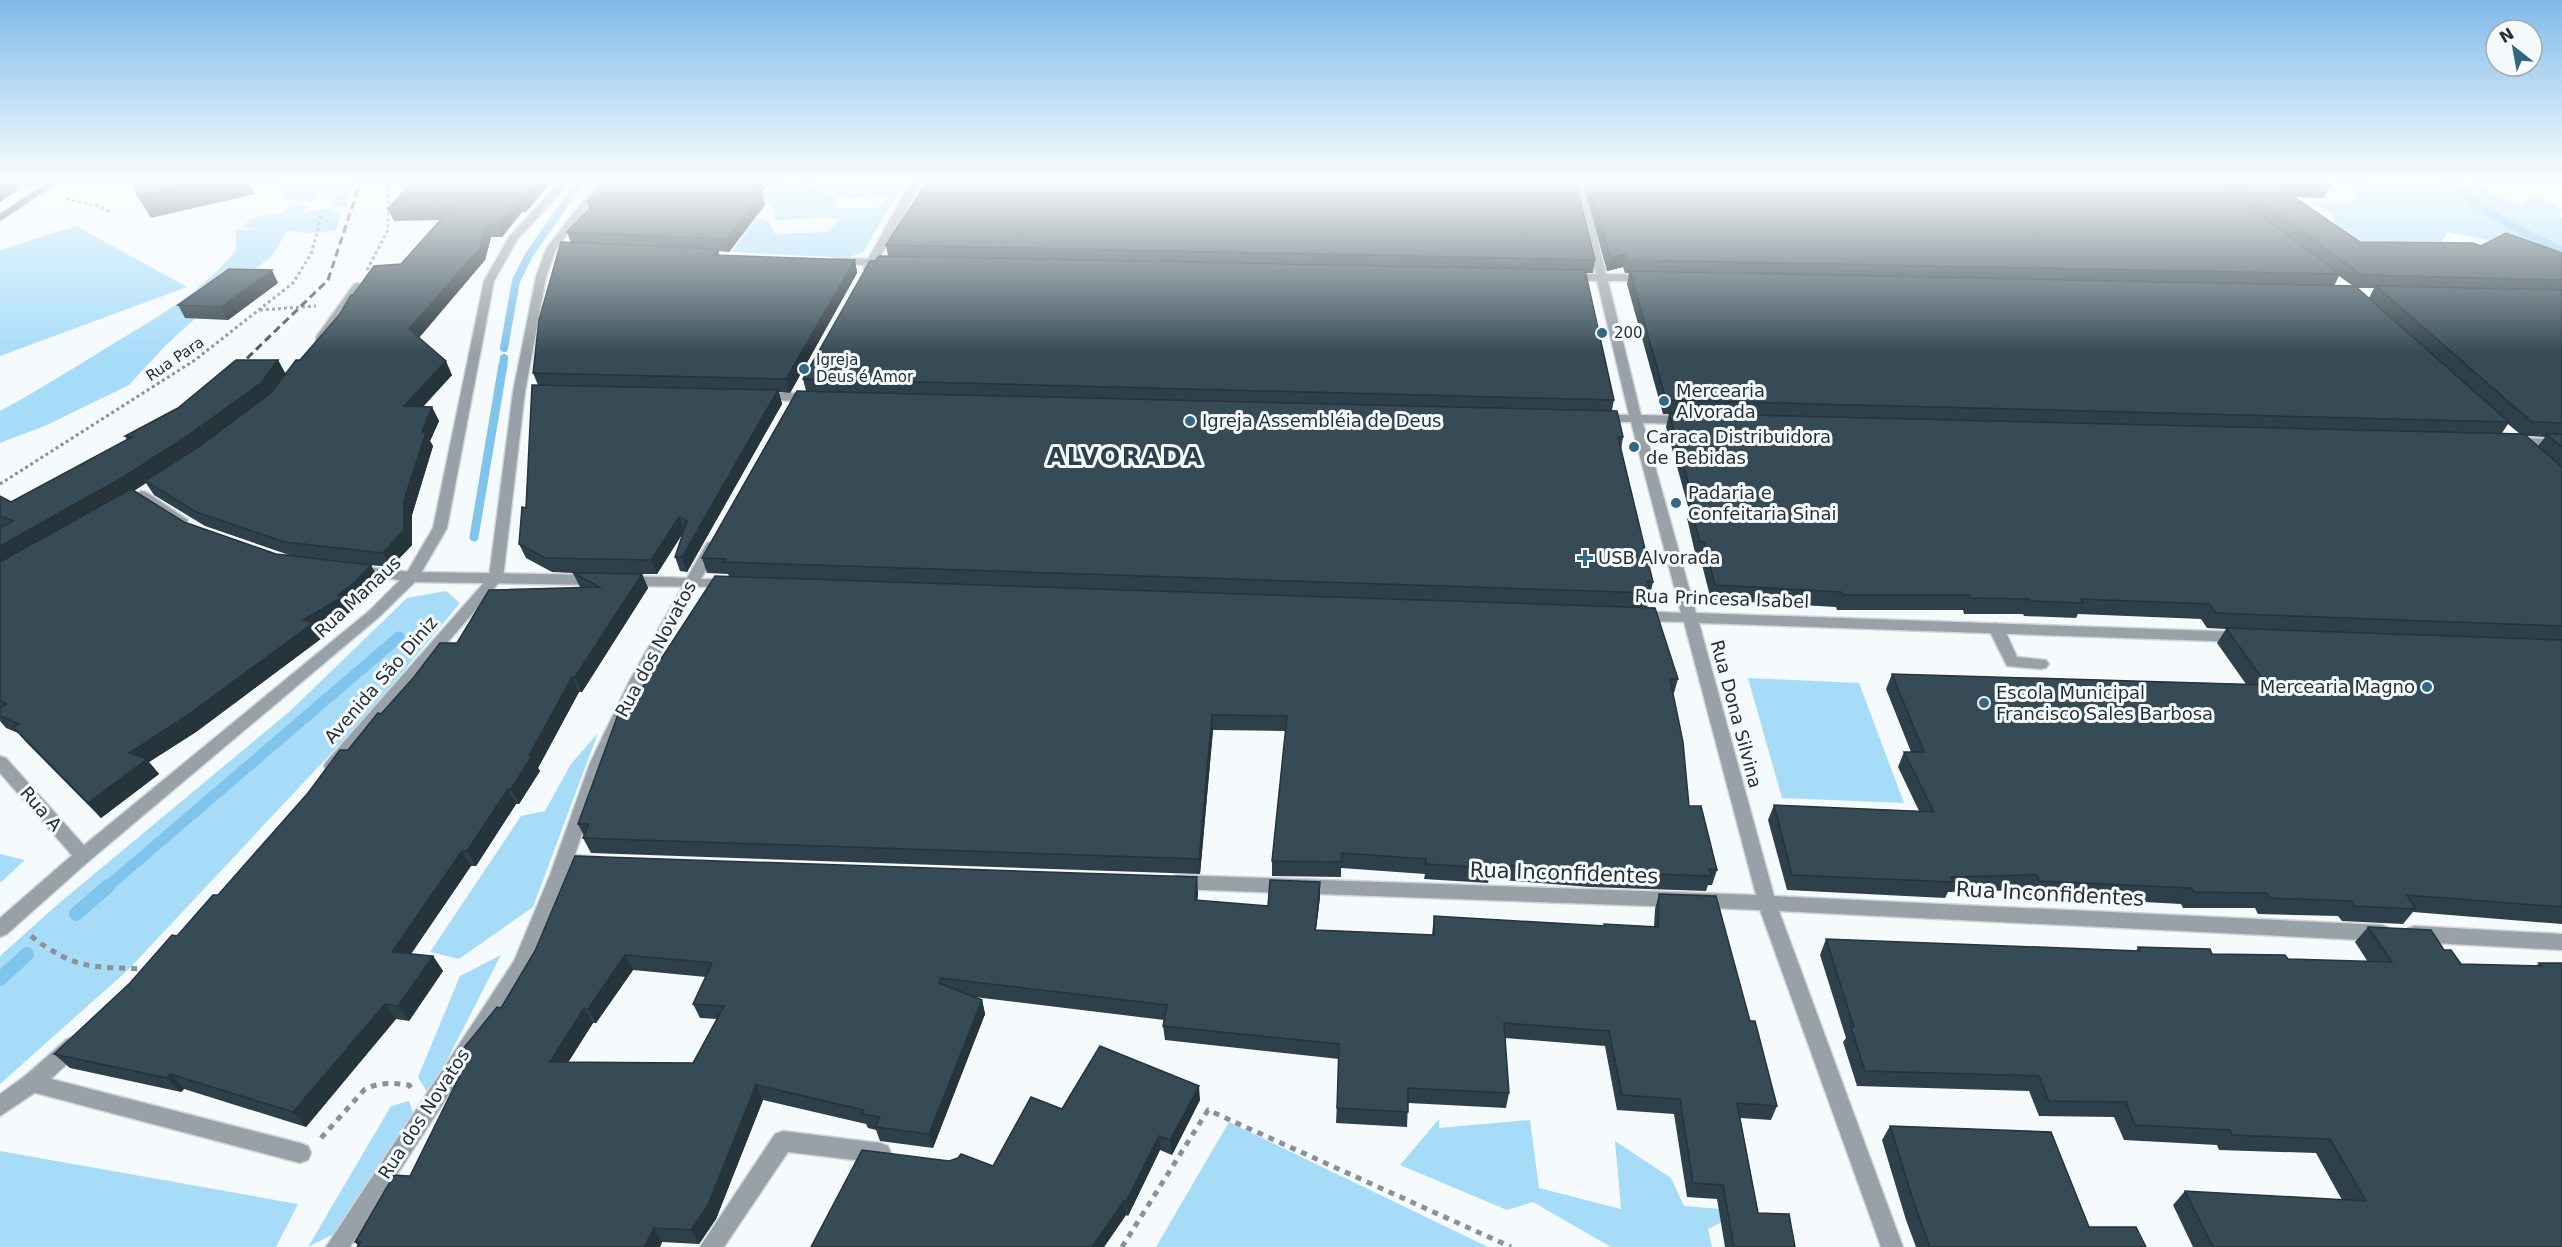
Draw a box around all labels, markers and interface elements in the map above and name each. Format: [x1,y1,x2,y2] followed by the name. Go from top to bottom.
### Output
[2484,18,2544,78] north arrow
[2496,24,2517,47] text: N
[1614,324,1643,342] place label: 200
[1595,326,1609,340] marker: 200
[143,333,207,385] street label: Rua Para
[816,351,914,386] place label: Igreja Deus é Amor
[797,362,811,376] marker: Igreja Deus é Amor
[1676,380,1765,422] place label: Mercearia Alvorada
[1657,394,1671,408] marker: Mercearia Alvorada
[1202,410,1441,431] place label: Igreja Assembléia de Deus
[1183,414,1197,428] marker: Igreja Assembléia de Deus
[1646,426,1831,468] place label: Caraca Distribuidora de Bebidas
[1627,440,1641,454] marker: Caraca Distribuidora de Bebidas
[1047,443,1203,471] district label: ALVORADA
[1688,482,1837,524] place label: Padaria e Confeitaria Sinai
[1669,496,1683,510] marker: Padaria e Confeitaria Sinai
[1598,547,1721,568] place label: USB Alvorada
[1576,549,1594,567] marker: USB Alvorada
[310,552,405,642] street label: Rua Manaus
[611,577,700,720] street label: Rua dos Novatos
[1634,585,1810,612] street label: Rua Princesa Isabel
[320,612,442,747] street label: Avenida São Diniz
[1707,638,1766,790] street label: Rua Dona Silvina
[2260,676,2415,697] place label: Mercearia Magno
[2420,680,2434,694] marker: Mercearia Magno
[1996,682,2213,724] place label: Escola Municipal Francisco Sales Barbosa
[1977,696,1991,710] marker: Escola Municipal Francisco Sales Barbosa
[16,782,67,836] street label: Rua A
[1469,858,1659,888] street label: Rua Inconfidentes
[1955,877,2145,911] street label: Rua Inconfidentes
[374,1045,474,1183] street label: Rua dos Novatos

